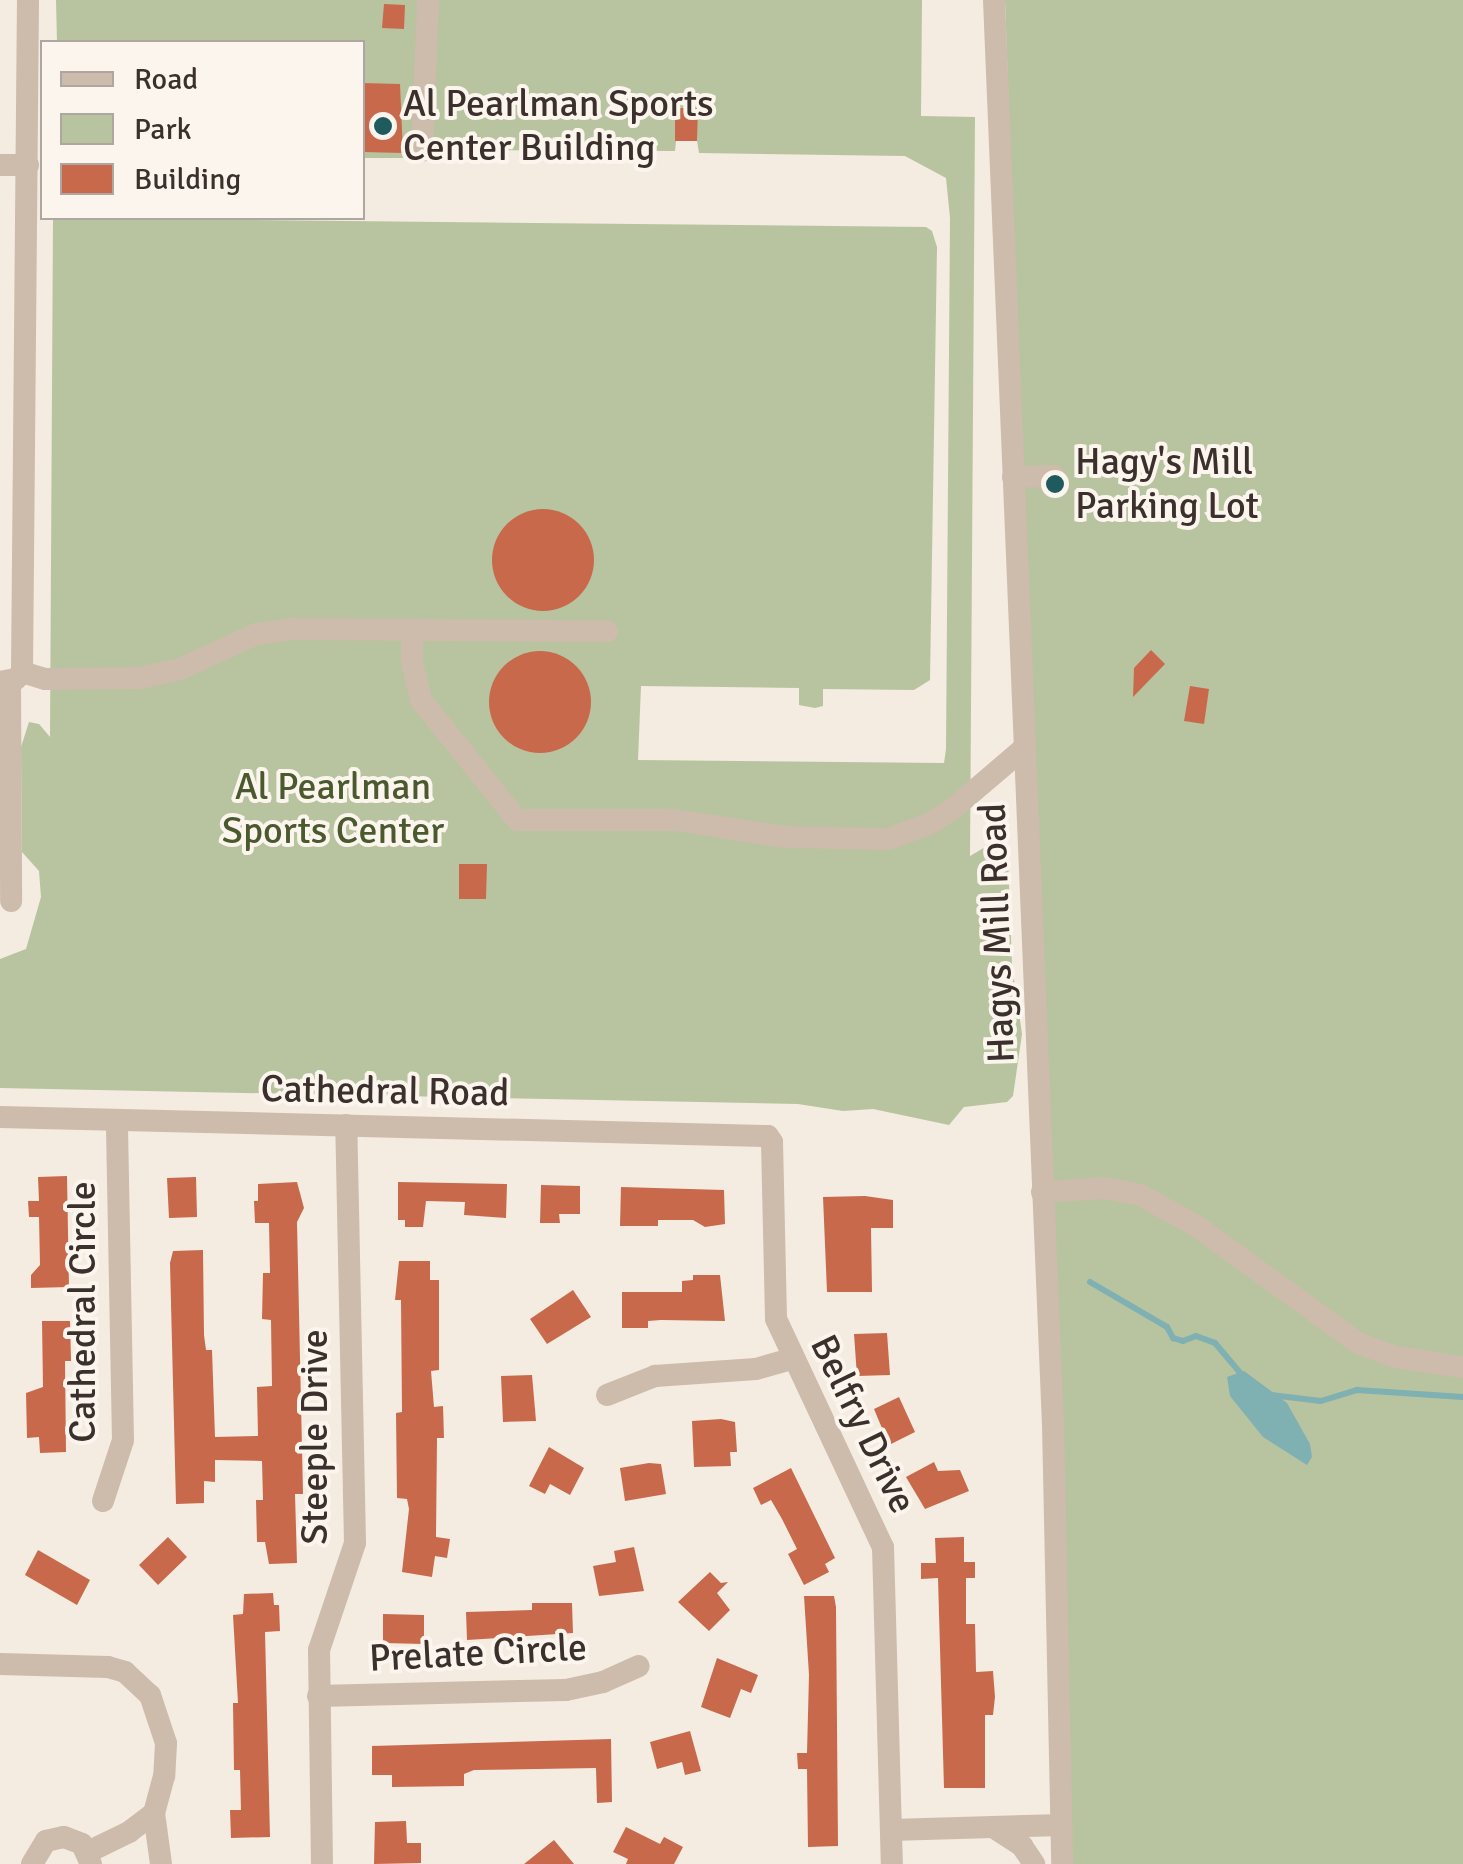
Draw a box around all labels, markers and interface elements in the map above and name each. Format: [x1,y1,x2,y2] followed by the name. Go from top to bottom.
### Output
[40,40,365,220] legend
[134,61,198,98] text: Road
[403,81,714,170] place label: Al Pearlman Sports Center Building
[134,111,192,148] text: Park
[372,115,394,137] marker: Al Pearlman Sports Center Building
[134,161,241,198] text: Building
[1075,439,1259,528] place label: Hagy's Mill Parking Lot
[1044,473,1066,495] marker: Hagy's Mill Parking Lot
[222,764,444,854] park label: Al Pearlman Sports Center
[970,802,1024,1064] street label: Hagys Mill Road
[260,1066,510,1116] street label: Cathedral Road
[60,1181,106,1443] street label: Cathedral Circle
[800,1328,926,1520] street label: Belfry Drive
[292,1329,338,1545] street label: Steeple Drive
[368,1625,588,1681] street label: Prelate Circle

